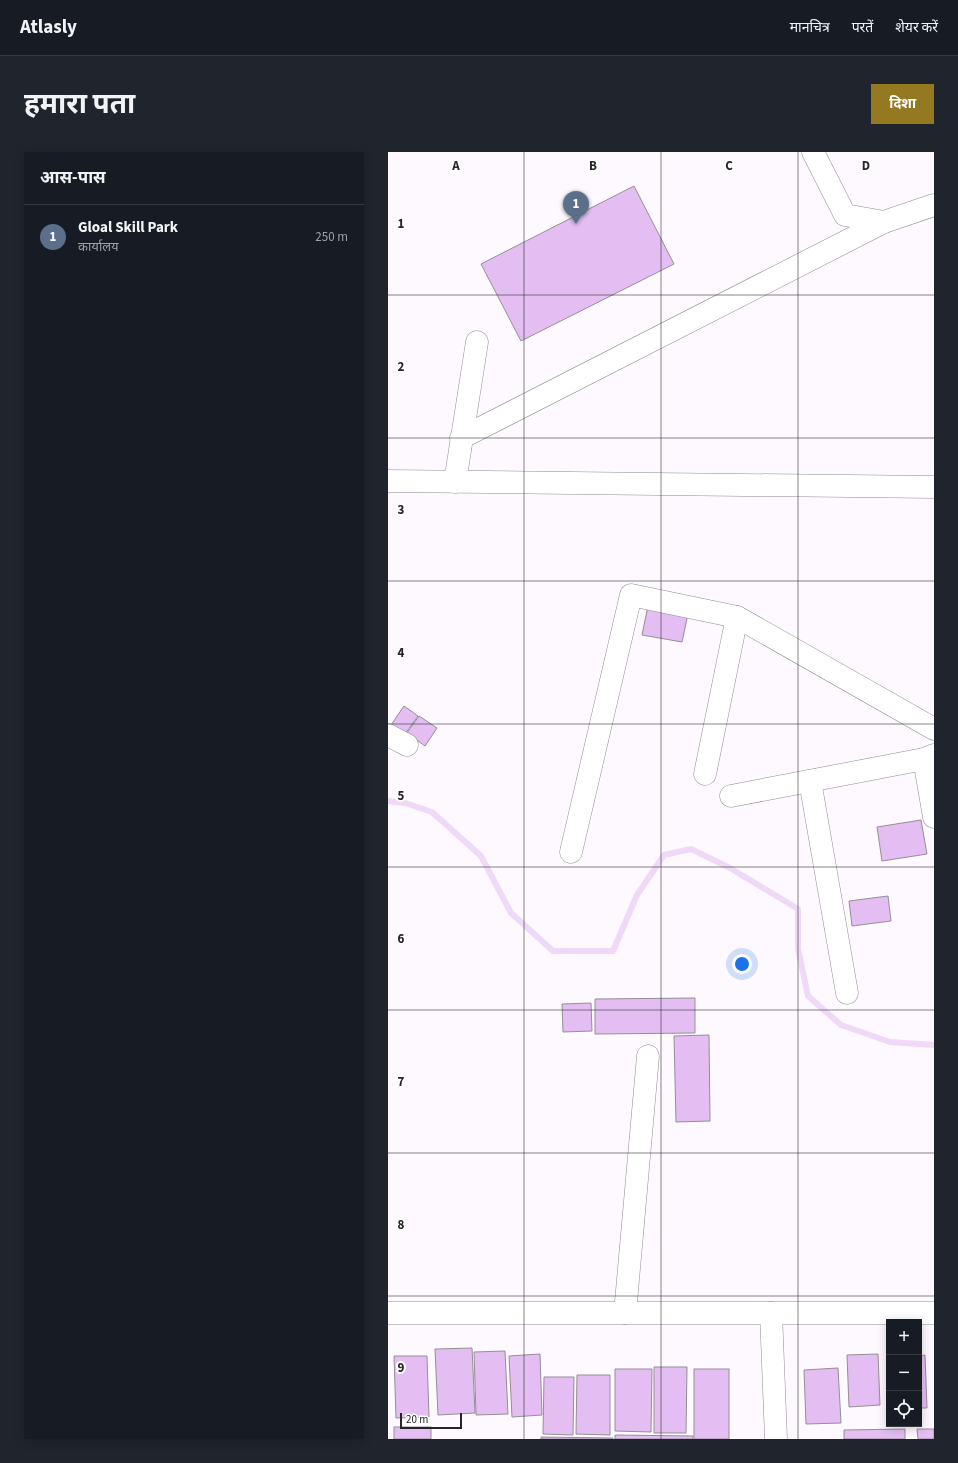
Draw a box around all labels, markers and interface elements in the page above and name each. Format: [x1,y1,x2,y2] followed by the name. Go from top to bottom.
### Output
[20,14,77,41] text: Atlasly
[790,18,830,38] text: मानचित्र
[852,18,873,38] text: परतें
[895,18,938,38] text: शेयर करें
[24,84,135,124] text: हमारा पता
[871,84,934,124] button: दिशा
[451,157,460,175] text: A
[589,157,597,175] text: B
[725,157,733,175] text: C
[862,157,870,175] text: D
[40,166,106,190] text: आस-पास
[563,191,589,224] pin: 1
[398,215,405,233] text: 1
[78,217,178,238] text: Gloal Skill Park
[50,228,56,246] text: 1
[315,228,348,246] text: 250 m
[78,238,119,256] text: कार्यालय
[398,358,405,376] text: 2
[398,501,405,519] text: 3
[398,644,405,662] text: 4
[398,787,405,805] text: 5
[398,930,405,948] text: 6
[732,954,752,974] your location
[398,1073,405,1091] text: 7
[398,1216,405,1234] text: 8
[886,1319,922,1427] map controls
[886,1319,922,1355] button: +
[886,1355,922,1391] button: −
[398,1359,405,1377] text: 9
[886,1391,922,1427] button: locate
[400,1411,462,1430] scale bar
[406,1412,428,1427] text: 20 m

